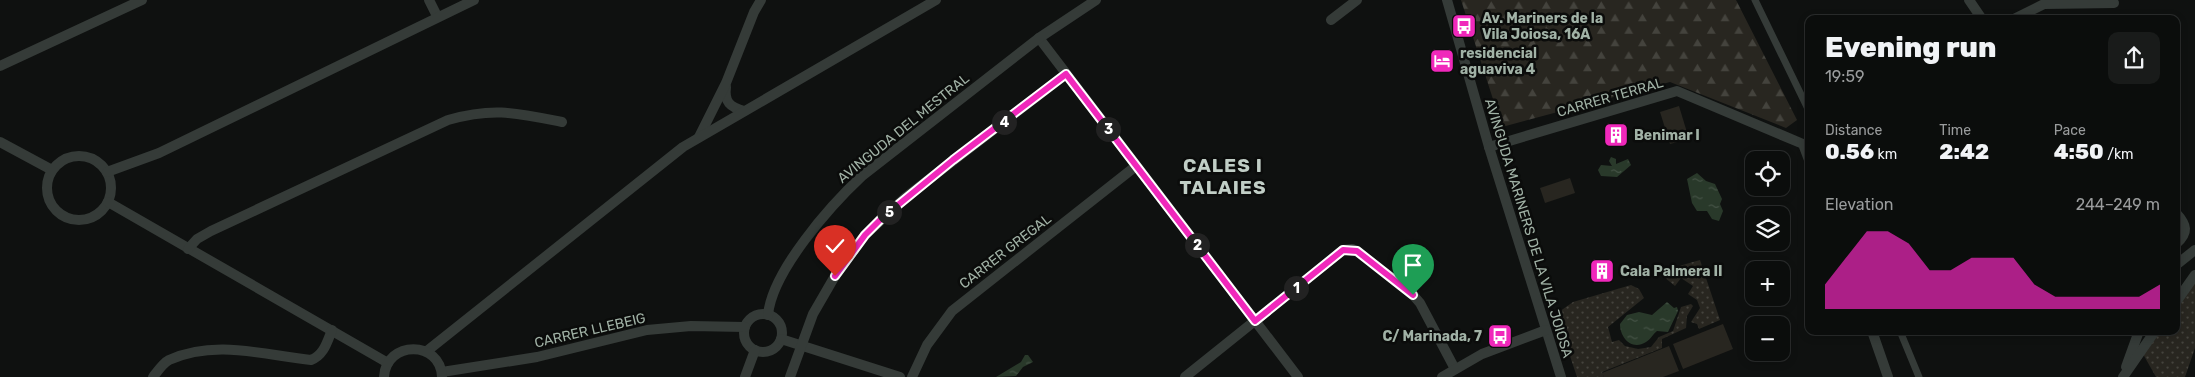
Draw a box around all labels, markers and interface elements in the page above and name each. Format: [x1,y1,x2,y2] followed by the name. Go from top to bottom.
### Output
[1482,10,1603,43] place label: Av. Mariners de la Vila Joiosa, 16A
[1451,13,1477,39] bus stop icon: Av. Mariners de la Vila Joiosa, 16A
[1825,31,1996,64] text: Evening run
[2108,32,2160,84] button: share
[1460,45,1537,78] place label: residencial aguaviva 4
[1429,48,1455,74] hotel icon: residencial aguaviva 4
[1825,67,1864,86] text: 19:59
[834,70,973,187] street label: AVINGUDA DEL MESTRAL
[1555,74,1665,121] street label: CARRER TERRAL
[1481,97,1576,360] street label: AVINGUDA MARINERS DE LA VILA JOIOSA
[992,110,1016,134] pin: 4
[1000,114,1009,131] text: 4
[1096,116,1120,142] pin: 3
[1104,121,1113,138] text: 3
[1603,122,1629,148] building icon: Benimar I
[1825,122,1882,139] text: Distance
[1939,122,1971,139] text: Time
[2054,122,2086,139] text: Pace
[1634,127,1700,144] place label: Benimar I
[1825,139,1874,164] text: 0.56
[1939,139,1989,164] text: 2:42
[2054,139,2104,164] text: 4:50
[1874,146,1897,163] text: km
[2104,146,2134,163] text: /km
[1745,151,1790,361] map controls
[1745,151,1790,196] button: locate
[1179,154,1267,199] district label: CALES I TALAIES
[1825,195,1894,214] text: Elevation
[2076,195,2160,214] text: 244–249 m
[876,200,902,224] pin: 5
[885,204,894,221] text: 5
[1745,206,1790,251] button: layers
[956,210,1055,292] street label: CARRER GREGAL
[814,225,856,276] pin
[821,232,849,260] icon: check
[1184,232,1210,258] pin: 2
[1193,237,1202,254] text: 2
[1392,244,1434,295] pin
[1399,251,1427,279] icon: arrive
[1589,258,1615,284] building icon: Cala Palmera II
[1745,261,1790,306] button: +
[1620,263,1723,280] place label: Cala Palmera II
[1284,276,1308,300] pin: 1
[1293,280,1300,297] text: 1
[533,309,647,352] street label: CARRER LLEBEIG
[1745,316,1790,361] button: −
[1487,323,1513,349] bus stop icon: C/ Marinada, 7
[1383,328,1482,345] place label: C/ Marinada, 7

